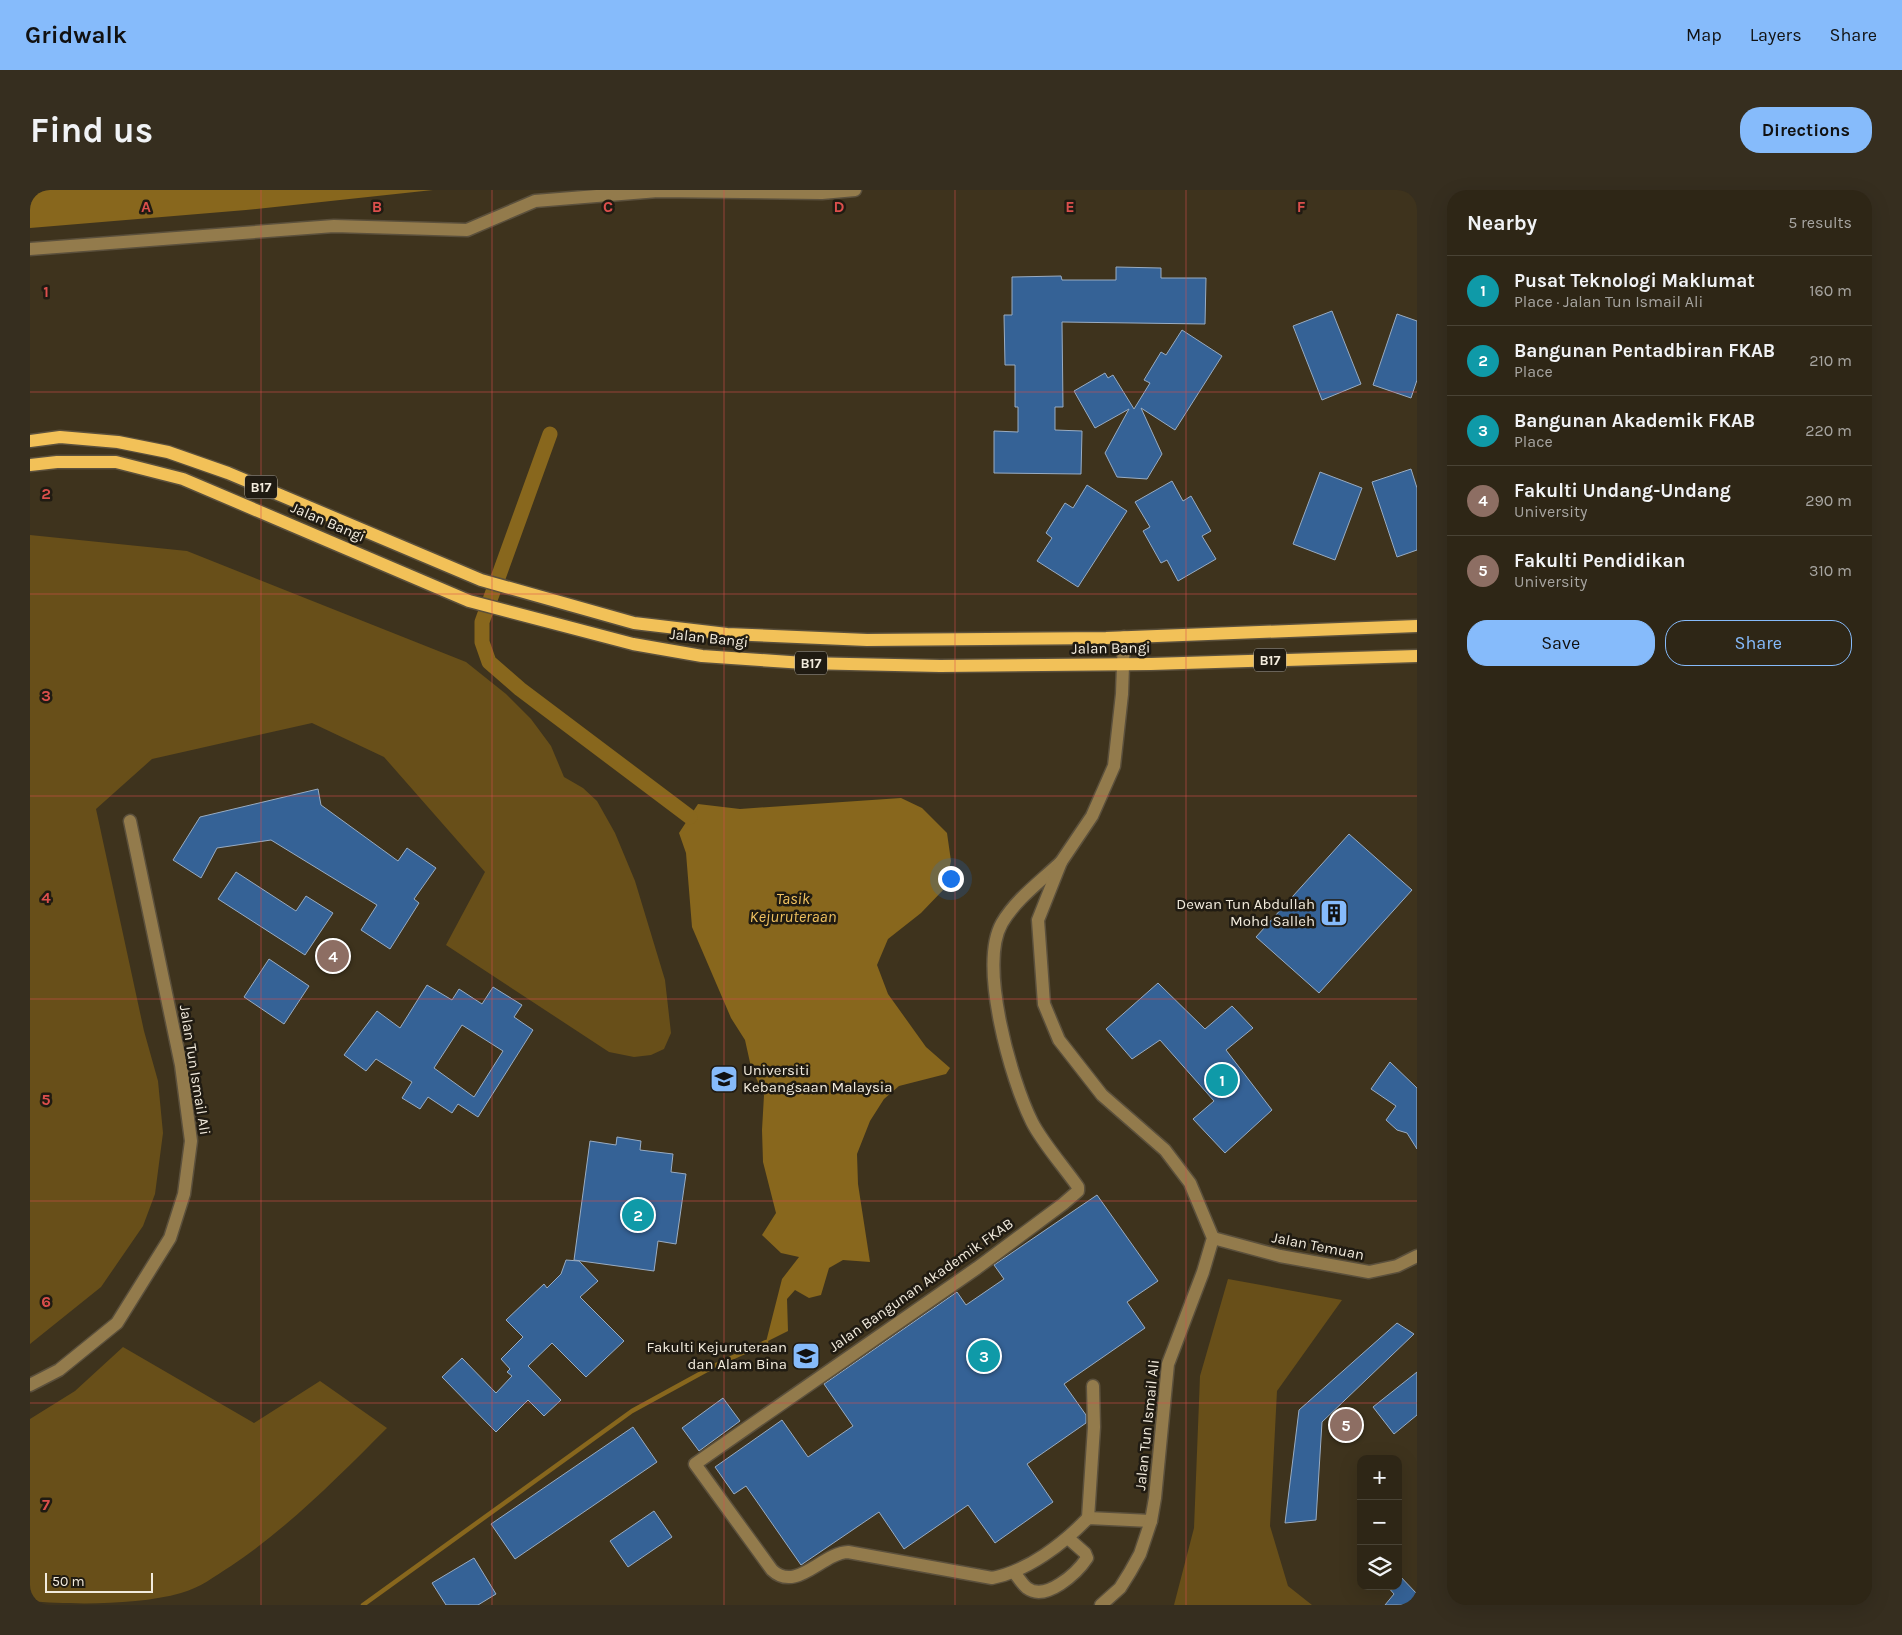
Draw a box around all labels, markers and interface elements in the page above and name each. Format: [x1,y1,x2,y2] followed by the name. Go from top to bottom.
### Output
[25,21,127,49] text: Gridwalk
[1686,24,1722,46] text: Map
[1750,24,1802,46] text: Layers
[1830,24,1877,46] text: Share
[1740,107,1872,153] button: Directions
[30,110,153,151] text: Find us
[141,197,151,216] text: A
[372,197,382,216] text: B
[603,197,613,216] text: C
[834,197,845,216] text: D
[1065,197,1075,216] text: E
[1297,197,1306,216] text: F
[1467,211,1537,235] text: Nearby
[1788,213,1852,232] text: 5 results
[1514,270,1755,292] text: Pusat Teknologi Maklumat
[1480,281,1486,300] text: 1
[1809,281,1852,300] text: 160 m
[43,282,49,301] text: 1
[1514,292,1703,311] text: Place · Jalan Tun Ismail Ali
[1514,340,1775,362] text: Bangunan Pentadbiran FKAB
[1478,351,1488,370] text: 2
[1809,351,1852,370] text: 210 m
[1514,362,1553,381] text: Place
[1514,410,1755,432] text: Bangunan Akademik FKAB
[1478,421,1488,440] text: 3
[1805,421,1852,440] text: 220 m
[1514,432,1553,451] text: Place
[245,476,277,498] road number: B17
[1514,480,1731,502] text: Fakulti Undang-Undang
[41,484,51,503] text: 2
[1478,491,1488,510] text: 4
[1805,491,1852,510] text: 290 m
[288,498,368,546] street label: Jalan Bangi
[1514,502,1588,521] text: University
[1514,550,1685,572] text: Fakulti Pendidikan
[1478,561,1488,580] text: 5
[1809,561,1852,580] text: 310 m
[1514,572,1588,591] text: University
[1467,620,1655,666] button: Save
[1665,620,1852,666] button: Share
[669,625,749,651] street label: Jalan Bangi
[1071,638,1151,658] street label: Jalan Bangi
[1254,648,1286,672] road number: B17
[795,652,827,674] road number: B17
[41,686,51,705] text: 3
[938,866,964,892] your location
[41,888,51,907] text: 4
[750,889,836,926] water label: Tasik Kejuruteraan
[1176,895,1315,930] place label: Dewan Tun Abdullah Mohd Salleh
[1319,898,1349,928] building icon: Dewan Tun Abdullah Mohd Salleh
[317,937,349,975] pin: 4
[176,1004,214,1136] street label: Jalan Tun Ismail Ali
[743,1061,893,1096] place label: Universiti Kebangsaan Malaysia
[1206,1061,1238,1099] pin: 1
[709,1064,739,1094] school or university icon: Universiti Kebangsaan Malaysia
[41,1090,51,1109] text: 5
[622,1196,654,1234] pin: 2
[825,1214,1017,1356] street label: Jalan Bangunan Akademik FKAB
[1270,1228,1366,1264] street label: Jalan Temuan
[41,1292,51,1311] text: 6
[968,1337,1000,1375] pin: 3
[646,1338,787,1373] place label: Fakulti Kejuruteraan dan Alam Bina
[791,1341,821,1371] school or university icon: Fakulti Kejuruteraan dan Alam Bina
[1131,1359,1163,1491] street label: Jalan Tun Ismail Ali
[1330,1406,1362,1444] pin: 5
[1357,1455,1402,1590] map controls
[1357,1455,1402,1500] button: +
[42,1495,50,1514] text: 7
[1357,1500,1402,1545] button: −
[1357,1545,1402,1590] button: layers
[45,1570,152,1593] scale bar
[52,1573,85,1590] text: 50 m

